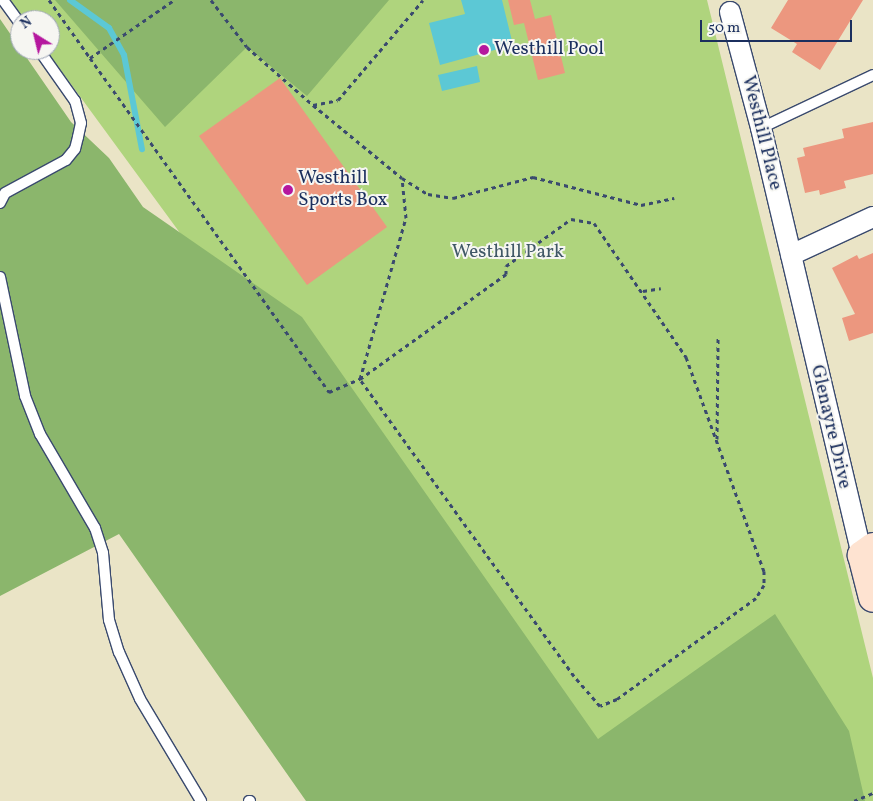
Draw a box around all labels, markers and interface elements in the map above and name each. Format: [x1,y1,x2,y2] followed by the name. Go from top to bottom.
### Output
[10,10,60,60] north arrow
[703,10,856,42] scale bar
[17,13,36,34] text: N
[708,18,740,39] text: 50 m
[494,39,604,61] place label: Westhill Pool
[478,44,490,56] marker: Westhill Pool
[736,73,786,193] street label: Westhill Place
[298,168,388,212] place label: Westhill Sports Box
[282,184,294,196] marker: Westhill Sports Box
[452,242,564,264] park label: Westhill Park
[805,363,855,491] street label: Glenayre Drive

